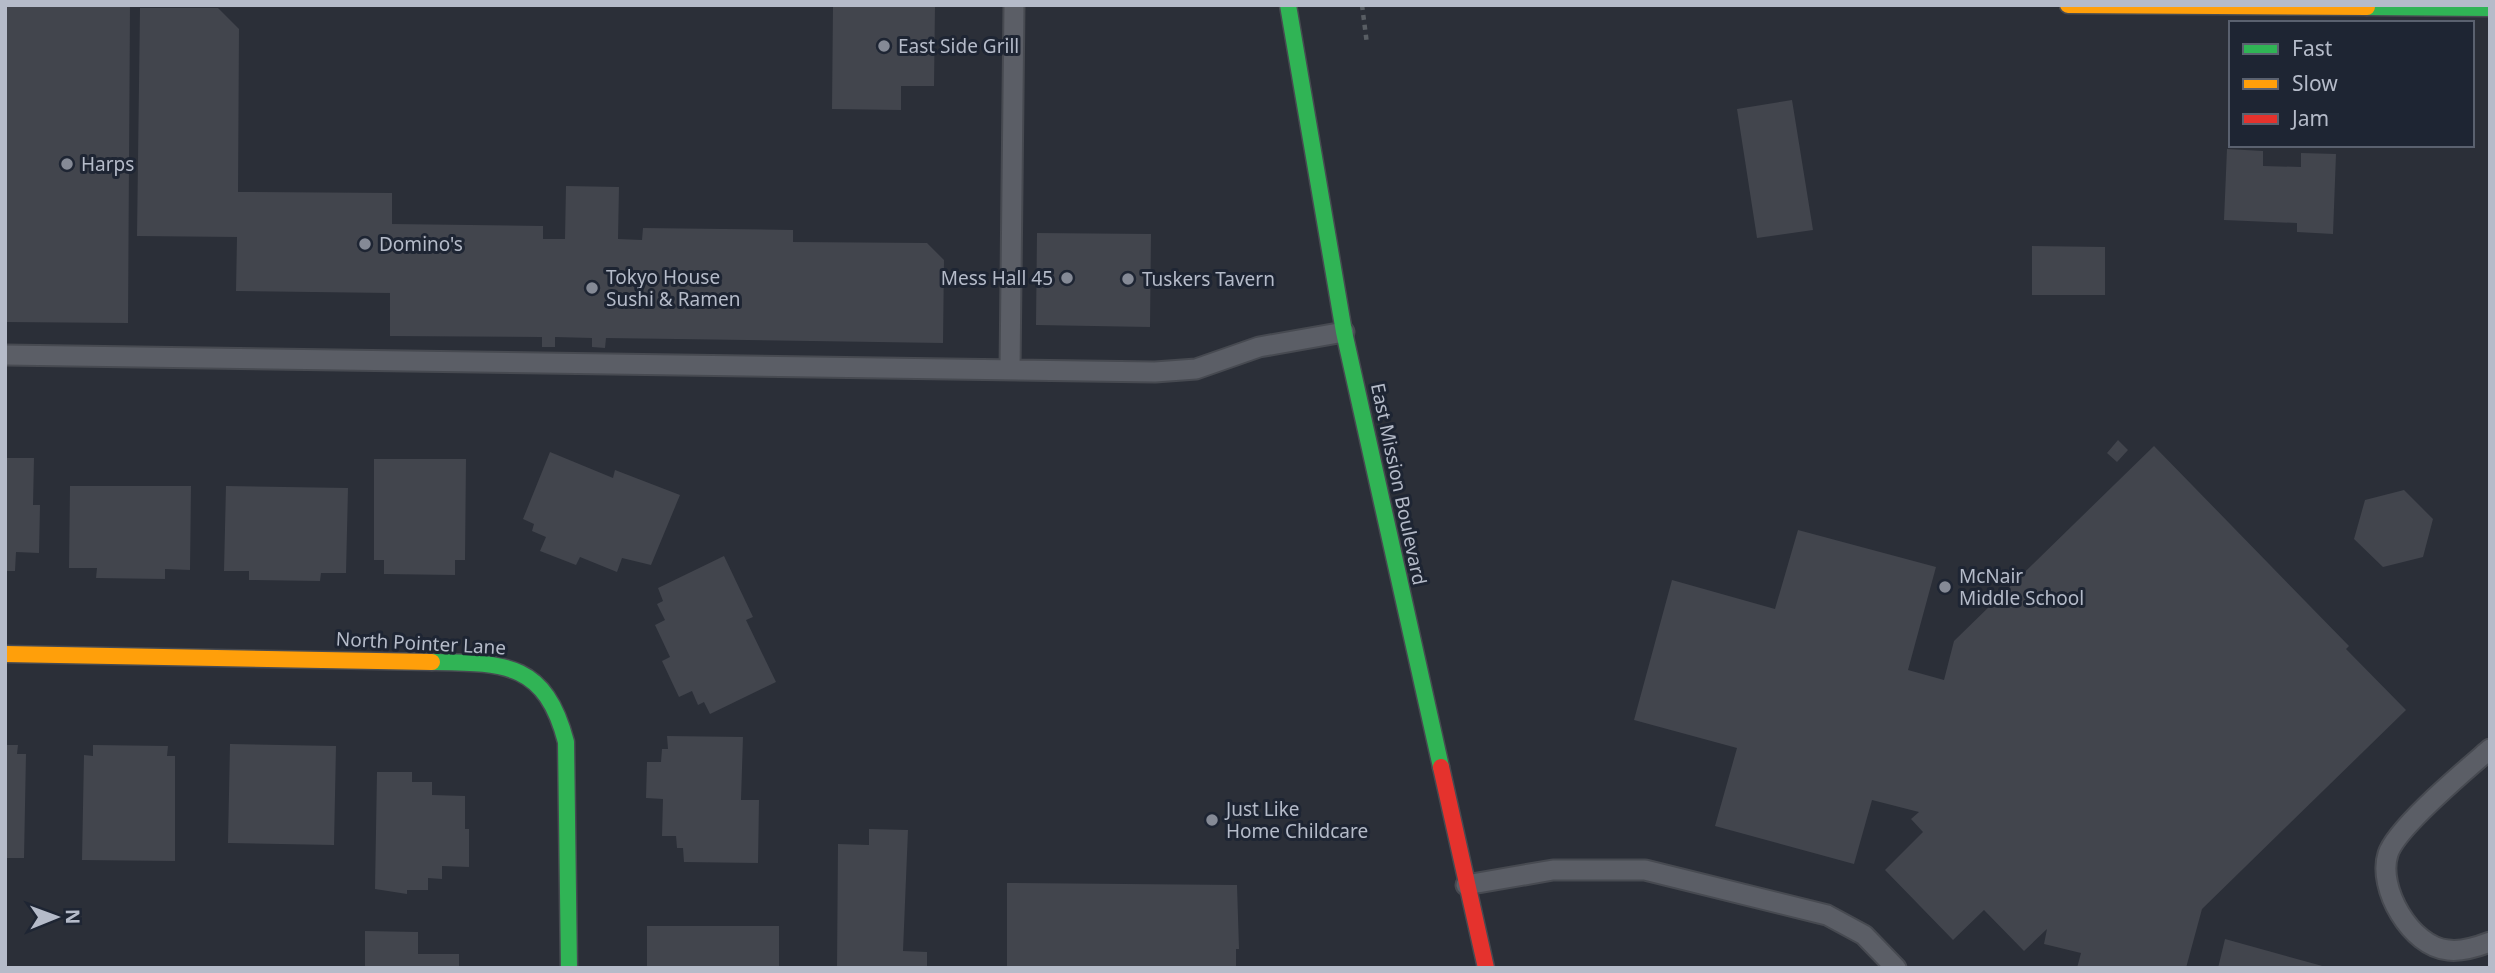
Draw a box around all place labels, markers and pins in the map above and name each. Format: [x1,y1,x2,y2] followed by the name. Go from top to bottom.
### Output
[898,33,1019,59] place label: East Side Grill
[876,38,892,54] marker: East Side Grill
[81,151,134,177] place label: Harps
[59,156,75,172] marker: Harps
[379,231,463,257] place label: Domino's
[357,236,373,252] marker: Domino's
[606,264,740,312] place label: Tokyo House Sushi & Ramen
[941,265,1053,291] place label: Mess Hall 45
[1142,266,1275,292] place label: Tuskers Tavern
[1059,270,1075,286] marker: Mess Hall 45
[1120,271,1136,287] marker: Tuskers Tavern
[584,280,600,296] marker: Tokyo House Sushi & Ramen
[1959,563,2084,611] place label: McNair Middle School
[1937,579,1953,595] marker: McNair Middle School
[1224,796,1368,844] place label: Just Like Home Childcare
[1204,812,1220,828] marker: Just Like Home Childcare

